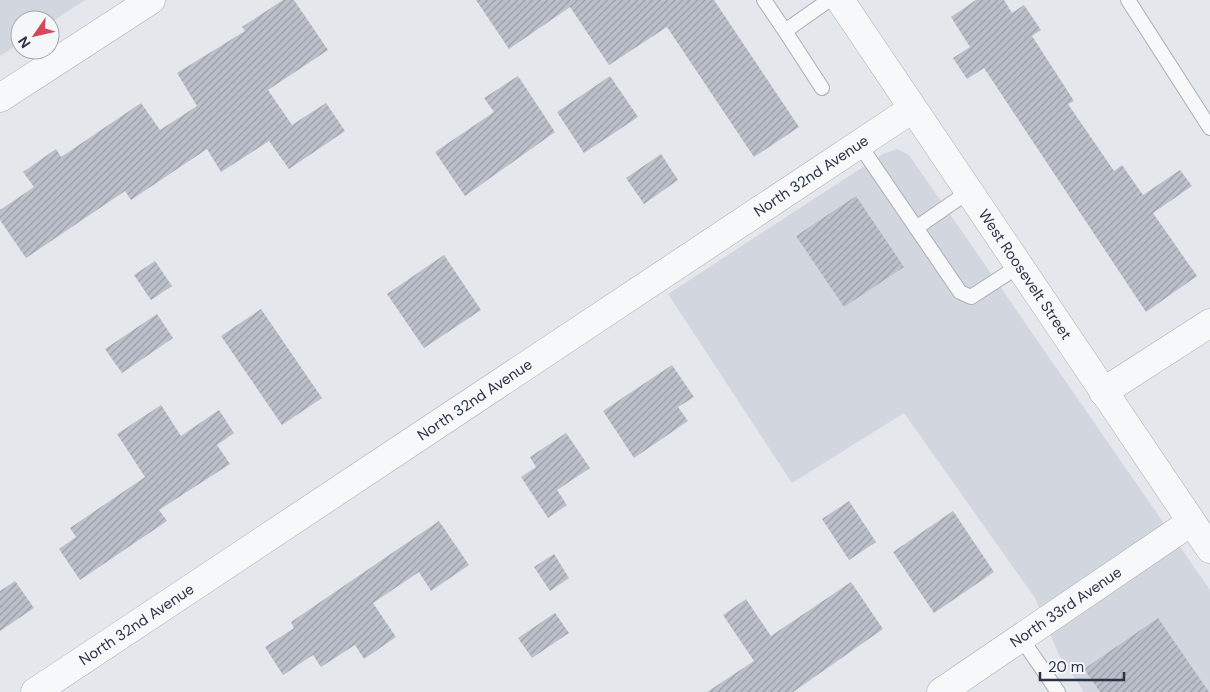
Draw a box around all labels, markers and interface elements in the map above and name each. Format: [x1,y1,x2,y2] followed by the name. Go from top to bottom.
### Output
[10,10,60,60] north arrow
[14,33,35,52] text: N
[750,131,872,221] street label: North 32nd Avenue
[974,205,1076,344] street label: West Roosevelt Street
[413,354,536,445] street label: North 32nd Avenue
[1006,562,1126,652] street label: North 33rd Avenue
[75,579,198,670] street label: North 32nd Avenue
[1040,650,1124,682] scale bar
[1048,657,1084,677] text: 20 m

